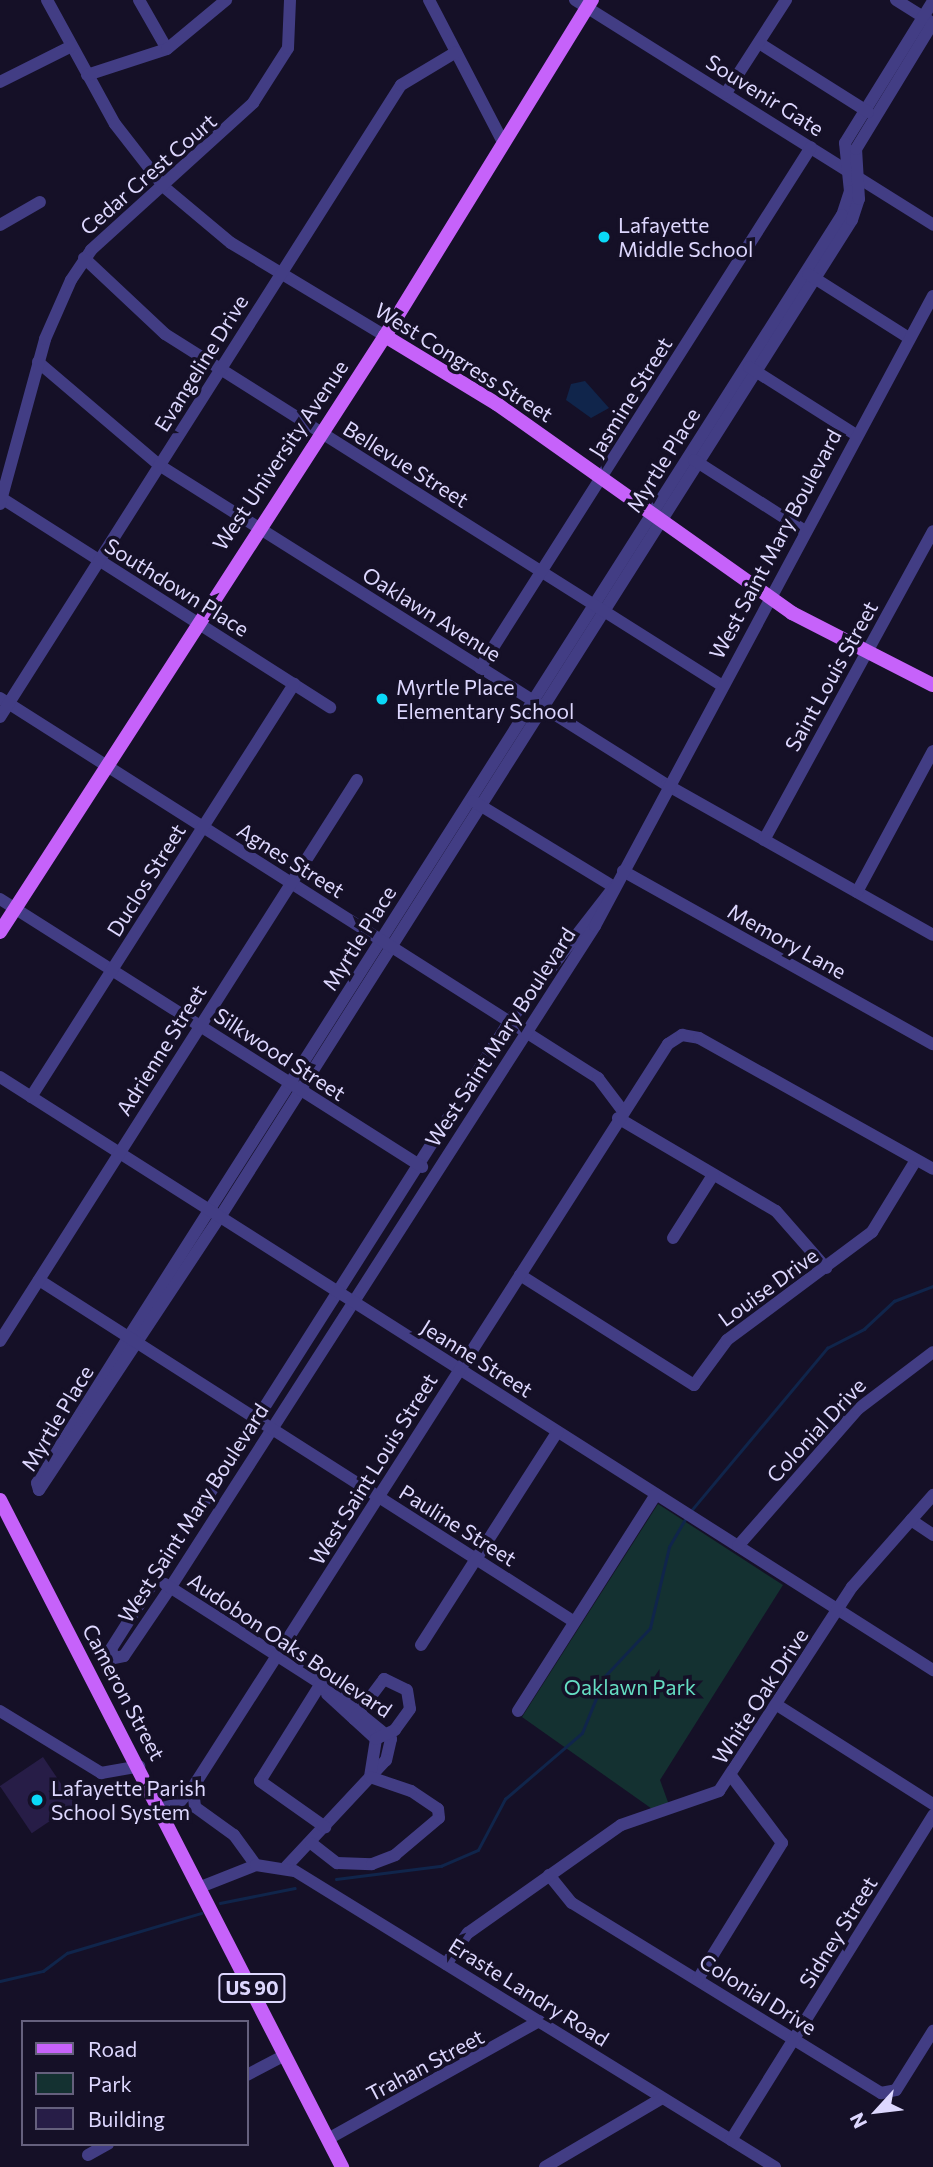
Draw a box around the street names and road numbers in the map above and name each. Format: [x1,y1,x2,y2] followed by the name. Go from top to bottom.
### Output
[702,49,828,141] street label: Souvenir Gate
[75,108,221,240] street label: Cedar Crest Court
[149,290,253,436] street label: Evangeline Drive
[370,297,558,427] street label: West Congress Street
[583,332,677,462] street label: Jasmine Street
[207,355,353,555] street label: West University Avenue
[621,403,705,517] street label: Myrtle Place
[339,415,473,513] street label: Bellevue Street
[704,425,846,663] street label: West Saint Mary Boulevard
[100,533,254,641] street label: Southdown Place
[358,561,506,667] street label: Oaklawn Avenue
[779,596,883,756] street label: Saint Louis Street
[233,817,349,903] street label: Agnes Street
[101,819,191,941] street label: Duclos Street
[317,881,401,995] street label: Myrtle Place
[723,898,851,984] street label: Memory Lane
[420,923,580,1151] street label: West Saint Mary Boulevard
[111,980,211,1120] street label: Adrienne Street
[210,1002,350,1106] street label: Silkwood Street
[713,1242,823,1332] street label: Louise Drive
[417,1314,537,1402] street label: Jeanne Street
[16,1361,98,1475] street label: Myrtle Place
[304,1369,442,1569] street label: West Saint Louis Street
[761,1373,871,1487] street label: Colonial Drive
[113,1399,273,1627] street label: West Saint Mary Boulevard
[395,1479,521,1571] street label: Pauline Street
[183,1567,397,1723] street label: Audobon Oaks Boulevard
[77,1620,171,1764] street label: Cameron Street
[707,1623,813,1769] street label: White Oak Drive
[794,1872,882,1992] street label: Sidney Street
[444,1933,614,2051] street label: Eraste Landry Road
[695,1948,821,2040] street label: Colonial Drive
[217,1972,287,2004] road number: US 90
[362,2024,488,2106] street label: Trahan Street

